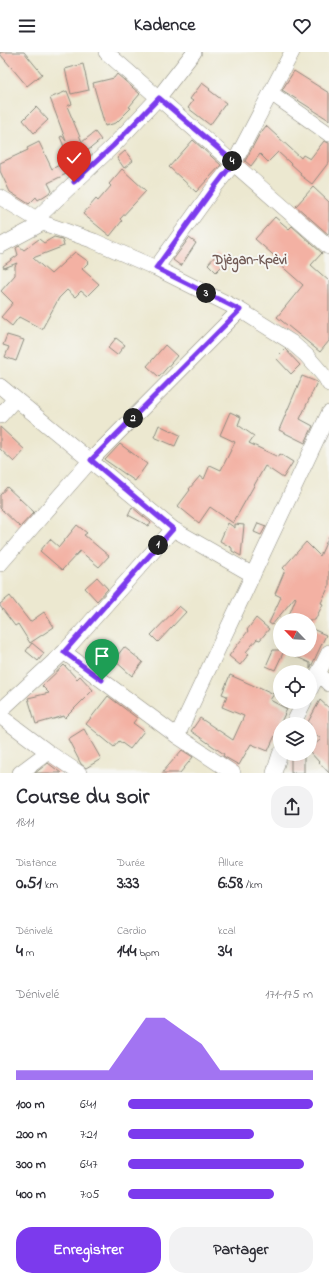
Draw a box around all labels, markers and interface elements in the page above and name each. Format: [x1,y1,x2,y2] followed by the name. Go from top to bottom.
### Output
[134,13,195,39] text: Kadence
[16,15,38,37] icon: menu
[291,15,313,37] icon: heart
[57,141,91,182] pin
[63,147,85,169] icon: check
[222,151,242,171] pin: 4
[230,153,234,169] text: 4
[212,250,287,273] district label: Djègan-Kpèvi
[196,283,216,303] pin: 3
[204,285,208,301] text: 3
[123,408,143,428] pin: 2
[130,410,136,426] text: 2
[148,535,168,555] pin: 1
[156,537,160,553] text: 1
[273,613,317,657] north arrow
[273,613,317,761] map controls
[85,639,119,680] pin
[91,645,113,667] icon: arrive
[273,665,317,709] button: locate
[273,717,317,761] button: layers
[16,782,149,814] text: Course du soir
[271,786,313,828] button: share
[16,813,34,832] text: 18:11
[16,855,57,871] text: Distance
[117,855,145,871] text: Durée
[218,855,243,871] text: Allure
[16,871,42,896] text: 0.51
[117,871,140,896] text: 3:33
[218,871,243,896] text: 6:58
[42,877,58,893] text: km
[243,877,263,893] text: /km
[16,923,53,939] text: Dénivelé
[117,923,146,939] text: Cardio
[218,923,236,939] text: kcal
[16,939,23,964] text: 4
[117,939,136,964] text: 144
[218,939,232,964] text: 34
[23,945,34,961] text: m
[136,945,160,961] text: bpm
[16,985,59,1004] text: Dénivelé
[265,985,313,1004] text: 171–175 m
[16,1095,45,1114] text: 100 m
[80,1095,96,1114] text: 6:41
[16,1125,47,1144] text: 200 m
[80,1125,97,1144] text: 7:21
[16,1155,46,1174] text: 300 m
[80,1155,98,1174] text: 6:47
[16,1185,46,1204] text: 400 m
[80,1185,100,1204] text: 7:05
[16,1227,161,1273] button: Enregistrer
[169,1227,313,1273] button: Partager

